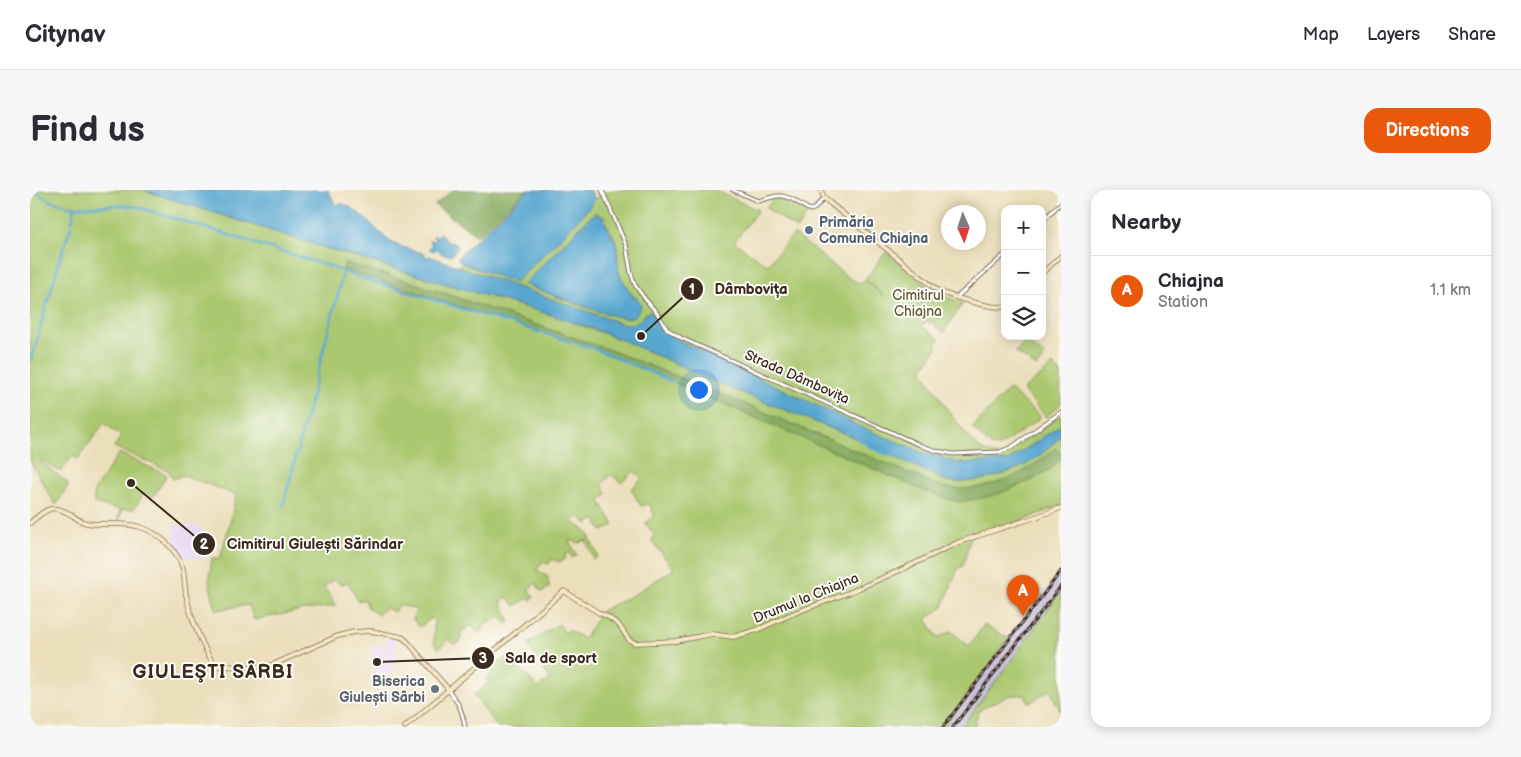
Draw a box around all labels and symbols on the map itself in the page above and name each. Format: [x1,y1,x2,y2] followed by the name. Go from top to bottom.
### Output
[941,205,986,250] north arrow
[819,214,928,247] place label: Primăria Comunei Chiajna
[803,224,815,236] marker: Primăria Comunei Chiajna
[679,274,797,304] callout: Dâmbovița
[689,280,695,299] text: 1
[714,280,788,299] text: Dâmbovița
[892,287,944,320] park label: Cimitirul Chiajna
[742,346,852,408] street label: Strada Dâmbovița
[686,377,712,403] your location
[192,529,413,559] callout: Cimitirul Giulești Sărindar
[200,535,209,554] text: 2
[227,535,404,554] text: Cimitirul Giulești Sărindar
[751,569,861,627] street label: Drumul la Chiajna
[1007,575,1039,616] pin: A
[470,643,607,673] callout: Sala de sport
[479,649,488,668] text: 3
[505,649,597,668] text: Sala de sport
[133,659,293,684] district label: GIULEŞTI SÂRBI
[339,673,425,706] place label: Biserica Giulești Sârbi
[429,683,441,695] marker: Biserica Giulești Sârbi

